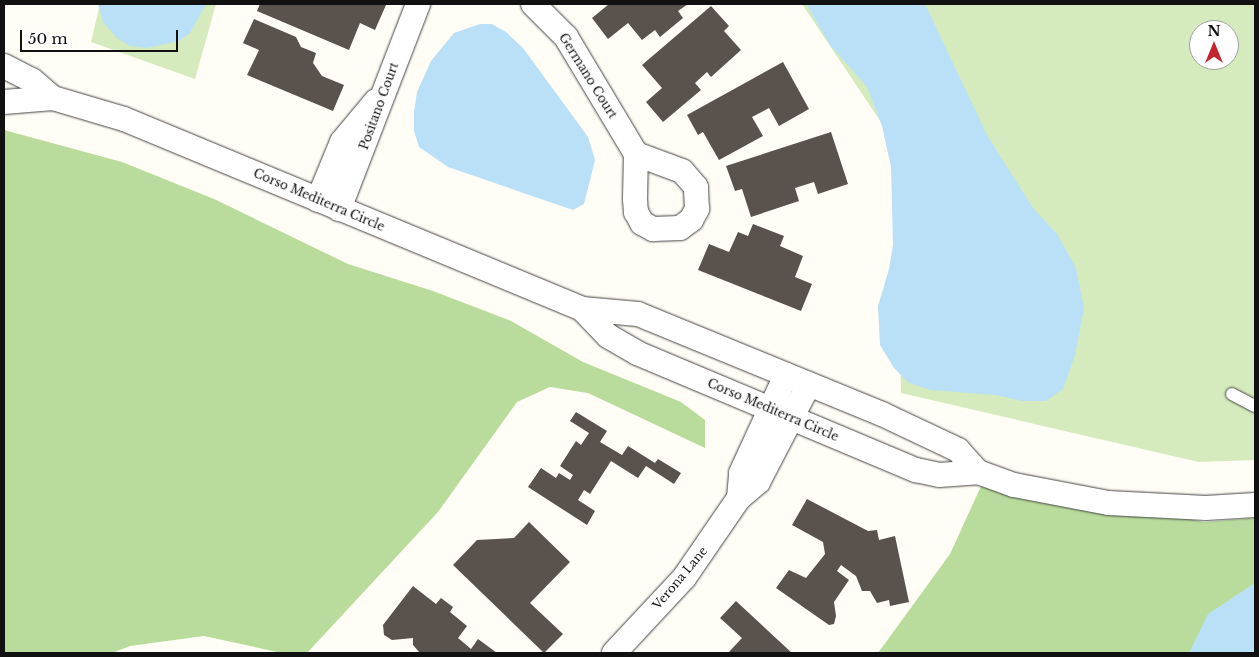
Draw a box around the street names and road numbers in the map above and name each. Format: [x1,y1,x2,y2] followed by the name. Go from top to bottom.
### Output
[556,31,620,121] street label: Germano Court
[357,60,401,152] street label: Positano Court
[251,166,387,234] street label: Corso Mediterra Circle
[705,376,841,444] street label: Corso Mediterra Circle
[650,544,710,612] street label: Verona Lane

